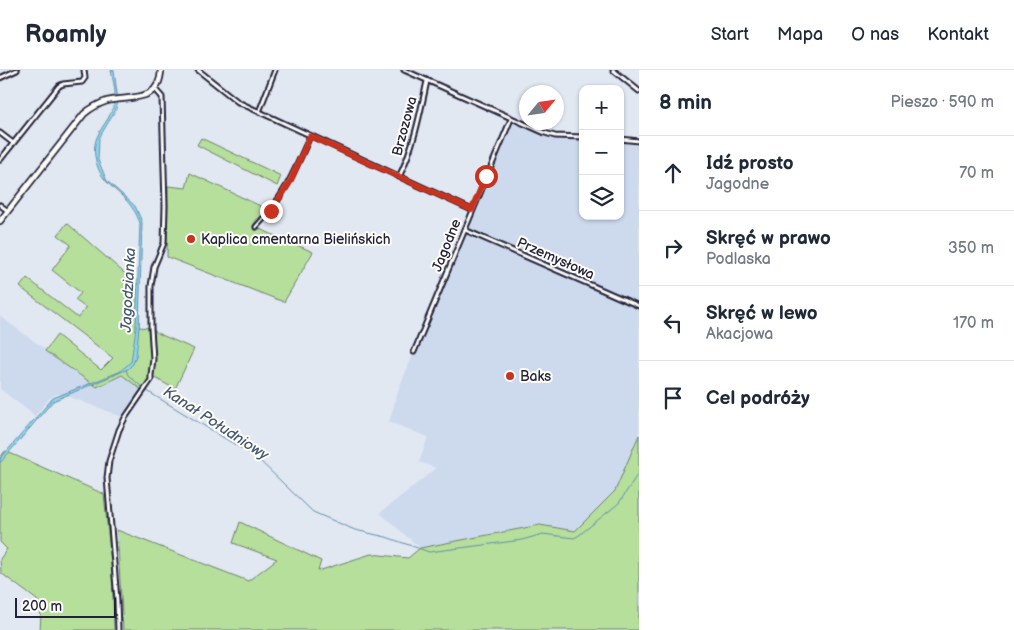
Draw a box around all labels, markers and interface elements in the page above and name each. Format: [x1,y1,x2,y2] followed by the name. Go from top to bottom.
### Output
[25,20,106,49] text: Roamly
[711,24,749,45] text: Start
[777,24,823,45] text: Mapa
[851,24,899,45] text: O nas
[927,24,989,45] text: Kontakt
[519,85,564,130] north arrow
[579,85,624,220] map controls
[579,85,624,130] button: +
[659,90,712,115] text: 8 min
[890,93,994,112] text: Pieszo · 590 m
[388,94,421,158] street label: Brzozowa
[579,130,624,175] button: −
[706,152,794,175] text: Idź prosto
[659,159,687,187] icon: ahead
[959,164,994,183] text: 70 m
[475,165,498,188] route start
[579,175,624,220] button: layers
[706,175,769,194] text: Jagodne
[260,200,283,223] route end
[428,216,465,274] street label: Jagodne
[706,227,831,250] text: Skręć w prawo
[201,231,391,248] place label: Kaplica cmentarna Bielińskich
[185,233,197,245] marker: Kaplica cmentarna Bielińskich
[514,234,597,283] street label: Przemysłowa
[659,234,687,262] icon: right
[948,239,994,258] text: 350 m
[117,247,140,334] water label: Jagodzianka
[706,250,771,269] text: Podlaska
[706,302,818,325] text: Skręć w lewo
[659,309,687,337] icon: left
[953,314,994,333] text: 170 m
[706,325,773,344] text: Akacjowa
[520,368,551,385] place label: Baks
[504,370,516,382] marker: Baks
[160,382,273,465] water label: Kanał Południowy
[659,384,687,412] icon: arrive
[706,387,810,410] text: Cel podróży
[15,595,116,618] scale bar
[22,598,62,615] text: 200 m

